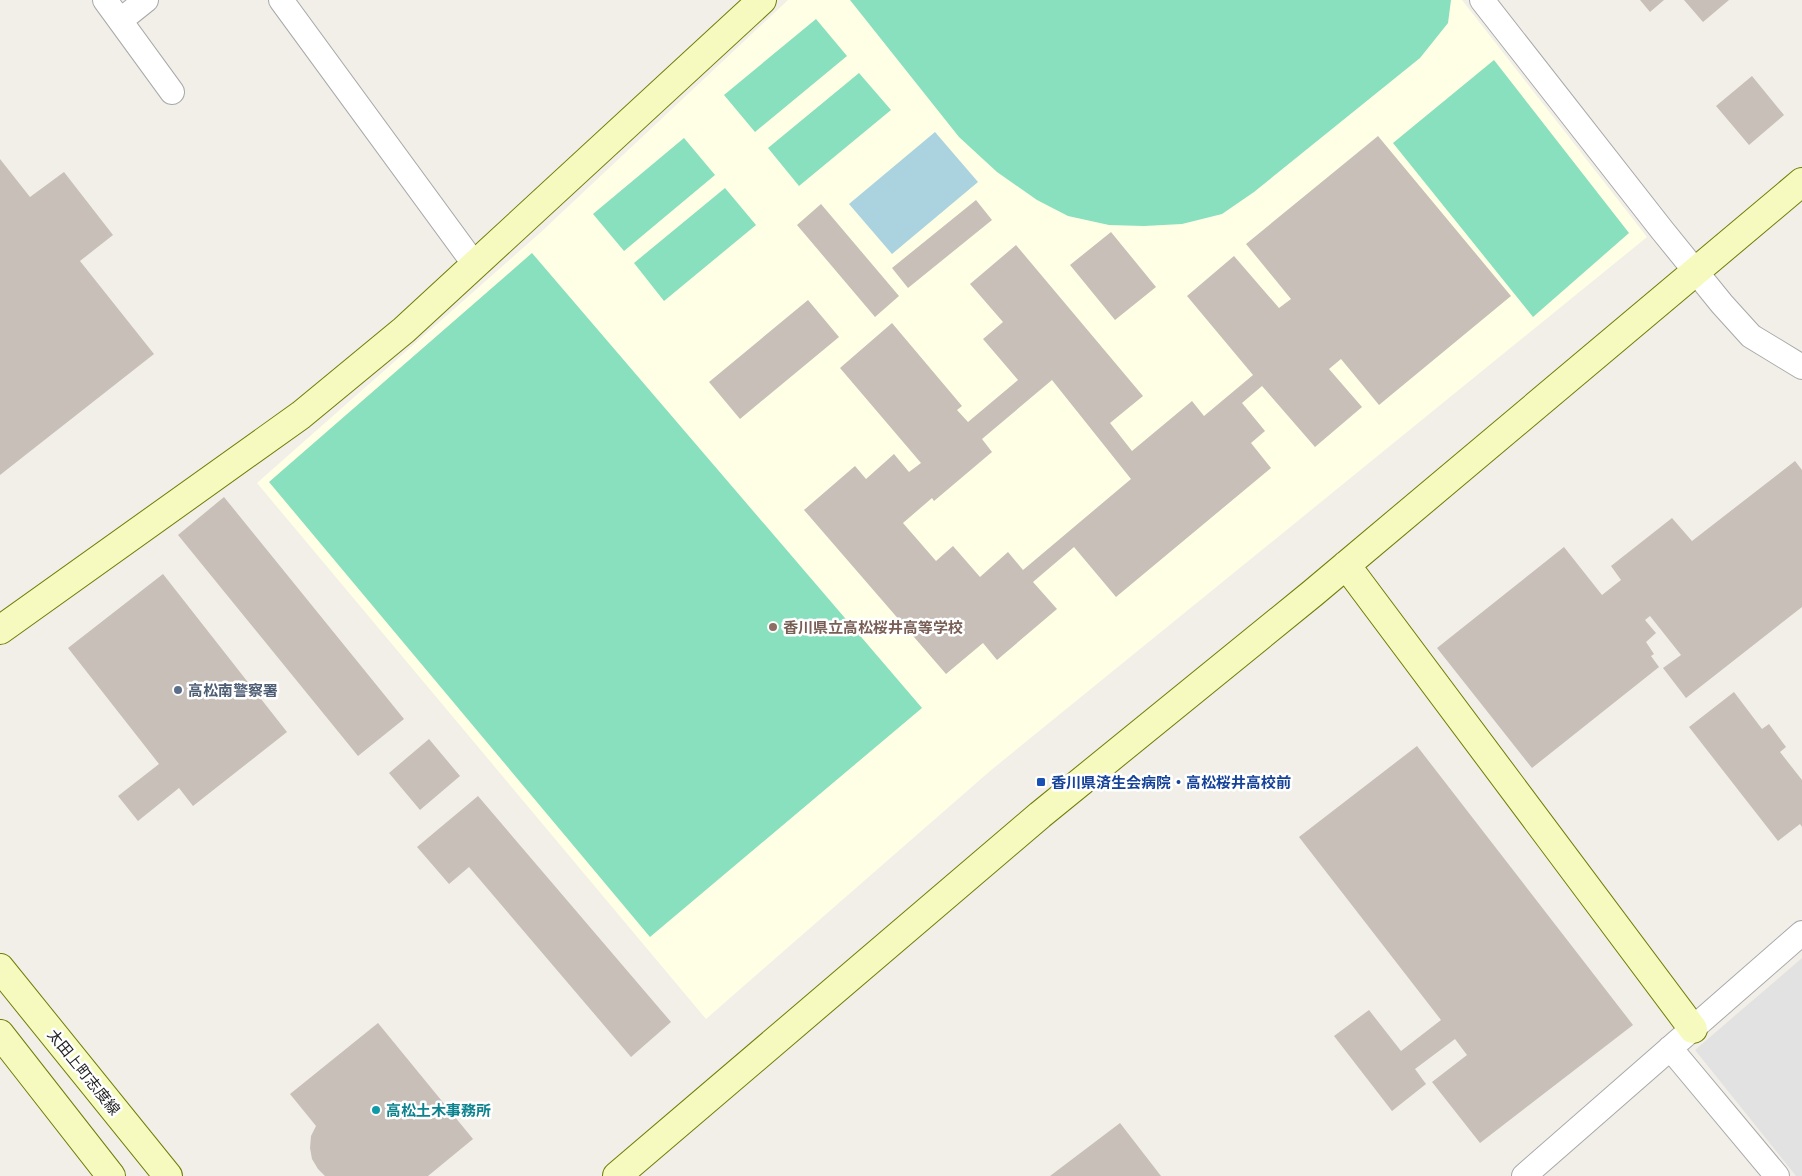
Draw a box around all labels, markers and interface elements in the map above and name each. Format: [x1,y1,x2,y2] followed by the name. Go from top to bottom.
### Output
[783,616,963,639] place label: 香川県立高松桜井高等学校
[767,621,779,633] marker: 香川県立高松桜井高等学校
[188,679,278,702] place label: 高松南警察署
[172,684,184,696] marker: 高松南警察署
[1051,771,1291,794] place label: 香川県済生会病院・高松桜井高校前
[1035,776,1047,788] marker: 香川県済生会病院・高松桜井高校前
[42,1024,126,1120] street label: 太田上町志度線
[386,1099,491,1122] place label: 高松土木事務所
[370,1104,382,1116] marker: 高松土木事務所

